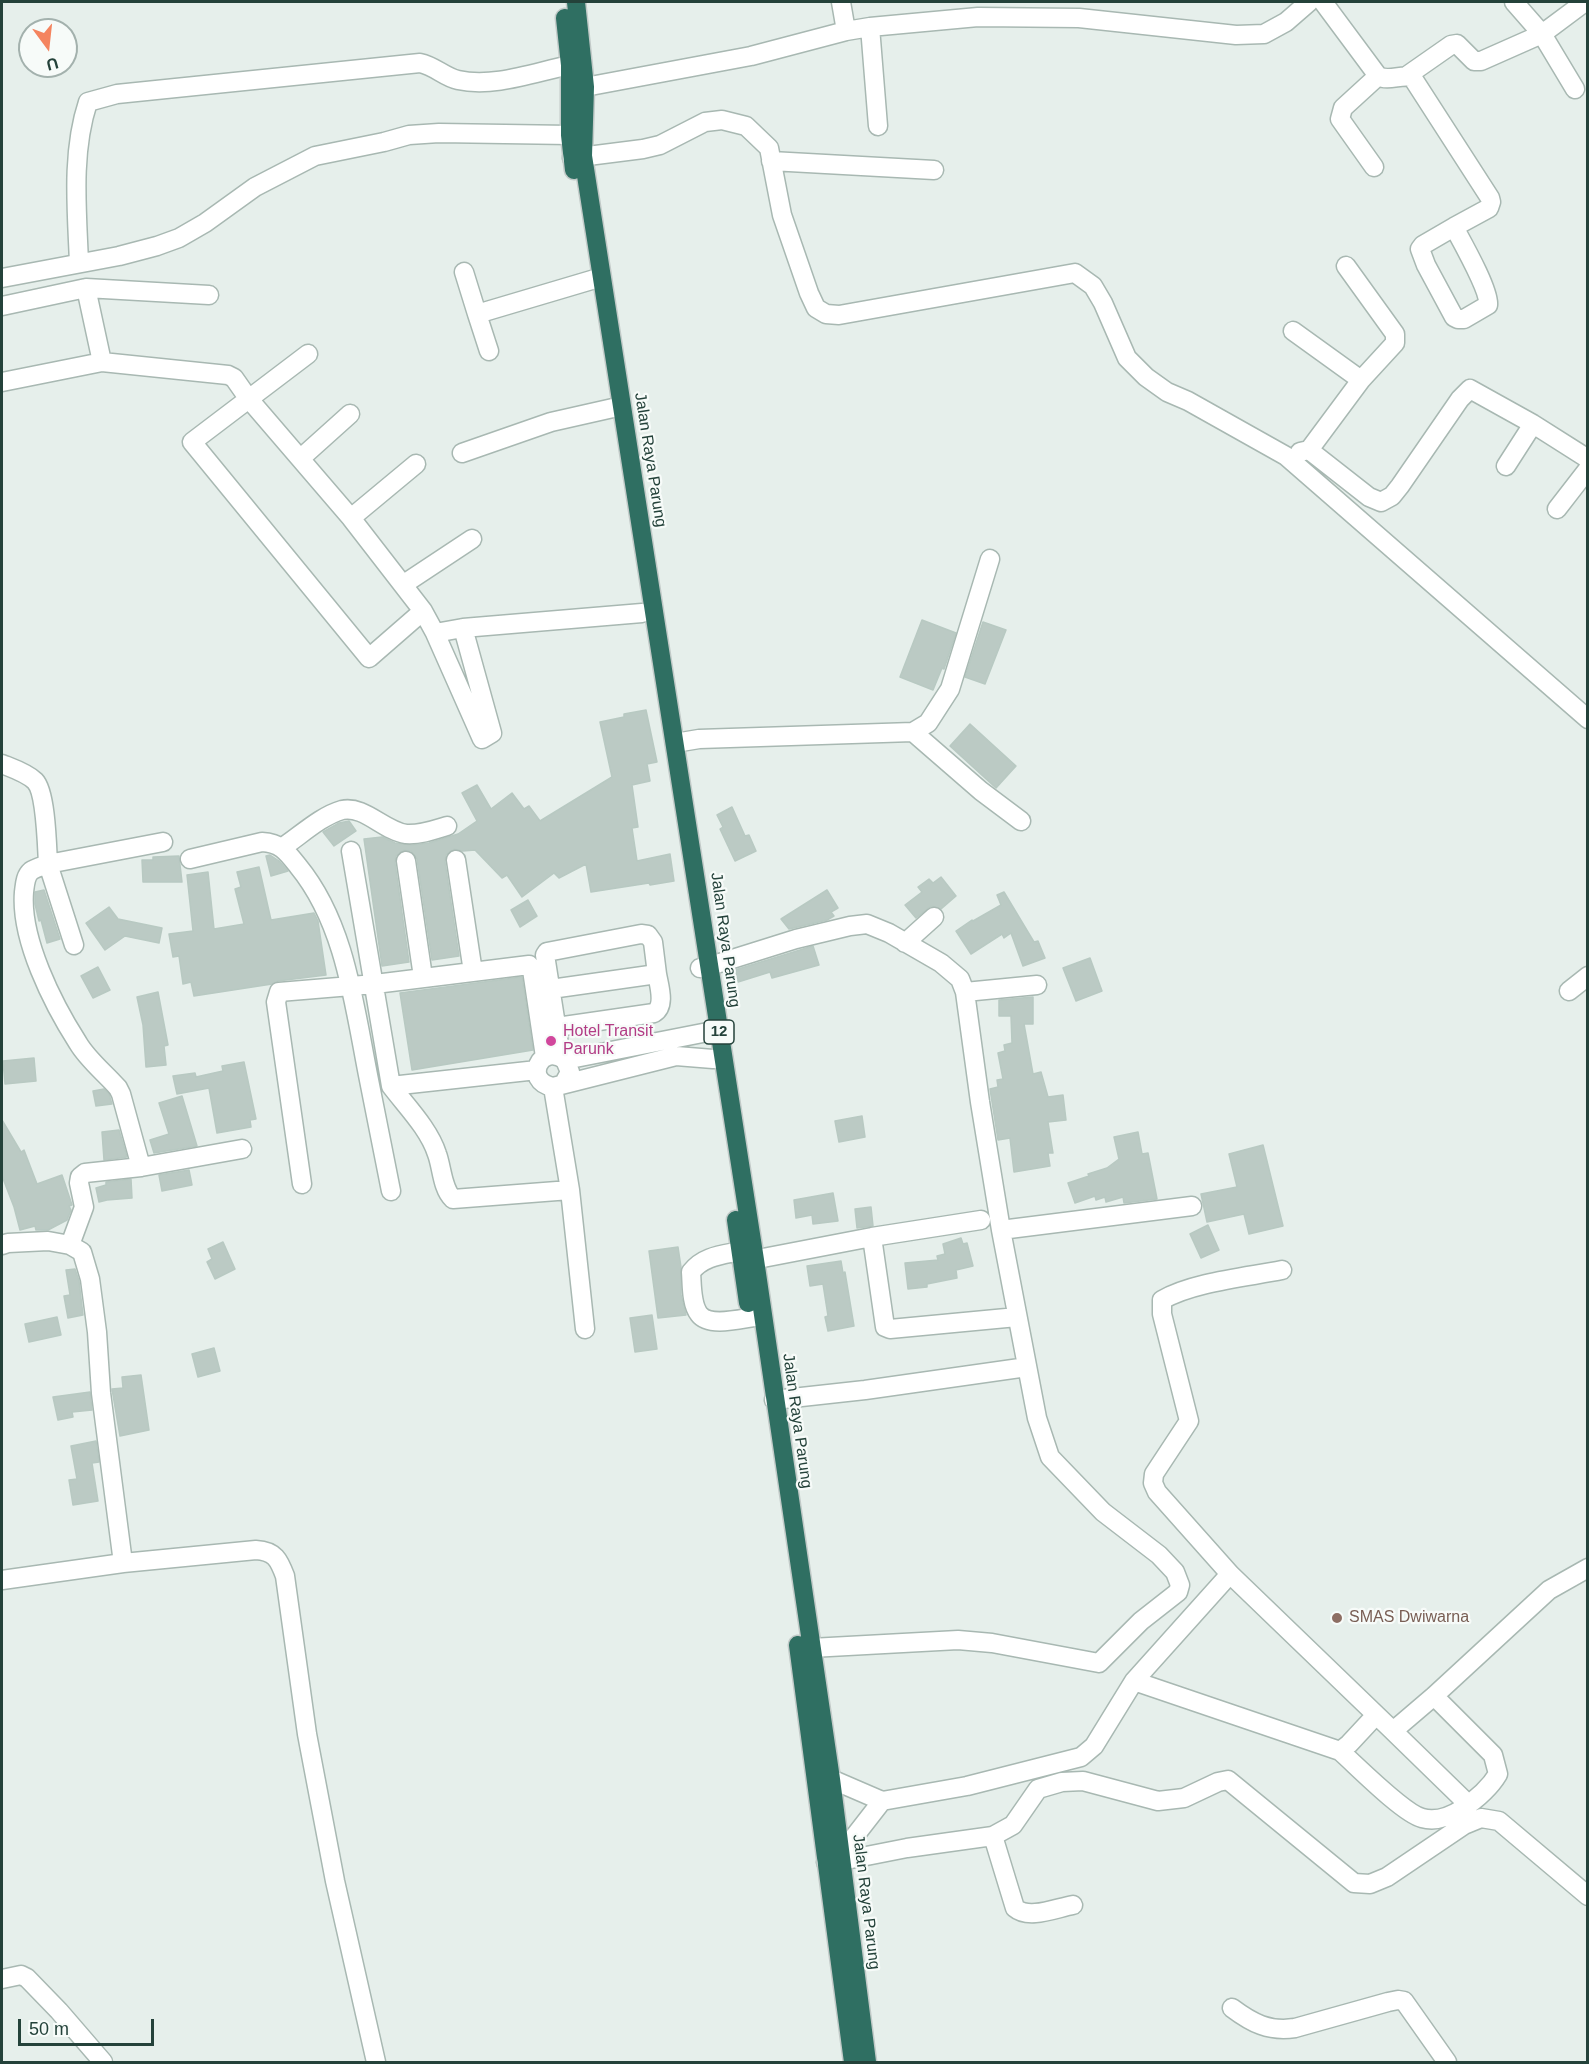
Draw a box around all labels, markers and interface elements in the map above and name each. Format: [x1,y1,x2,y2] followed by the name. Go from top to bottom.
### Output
[18,18,78,78] north arrow
[44,54,60,74] text: U
[630,391,670,529] street label: Jalan Raya Parung
[706,871,744,1009] street label: Jalan Raya Parung
[704,1020,734,1044] road number: 12
[563,1022,653,1060] place label: Hotel Transit Parunk
[544,1034,558,1048] marker: Hotel Transit Parunk
[778,1352,816,1490] street label: Jalan Raya Parung
[1349,1608,1469,1628] place label: SMAS Dwiwarna
[1330,1611,1344,1625] marker: SMAS Dwiwarna
[848,1833,884,1971] street label: Jalan Raya Parung
[21,2007,158,2045] scale bar
[29,2019,69,2039] text: 50 m

